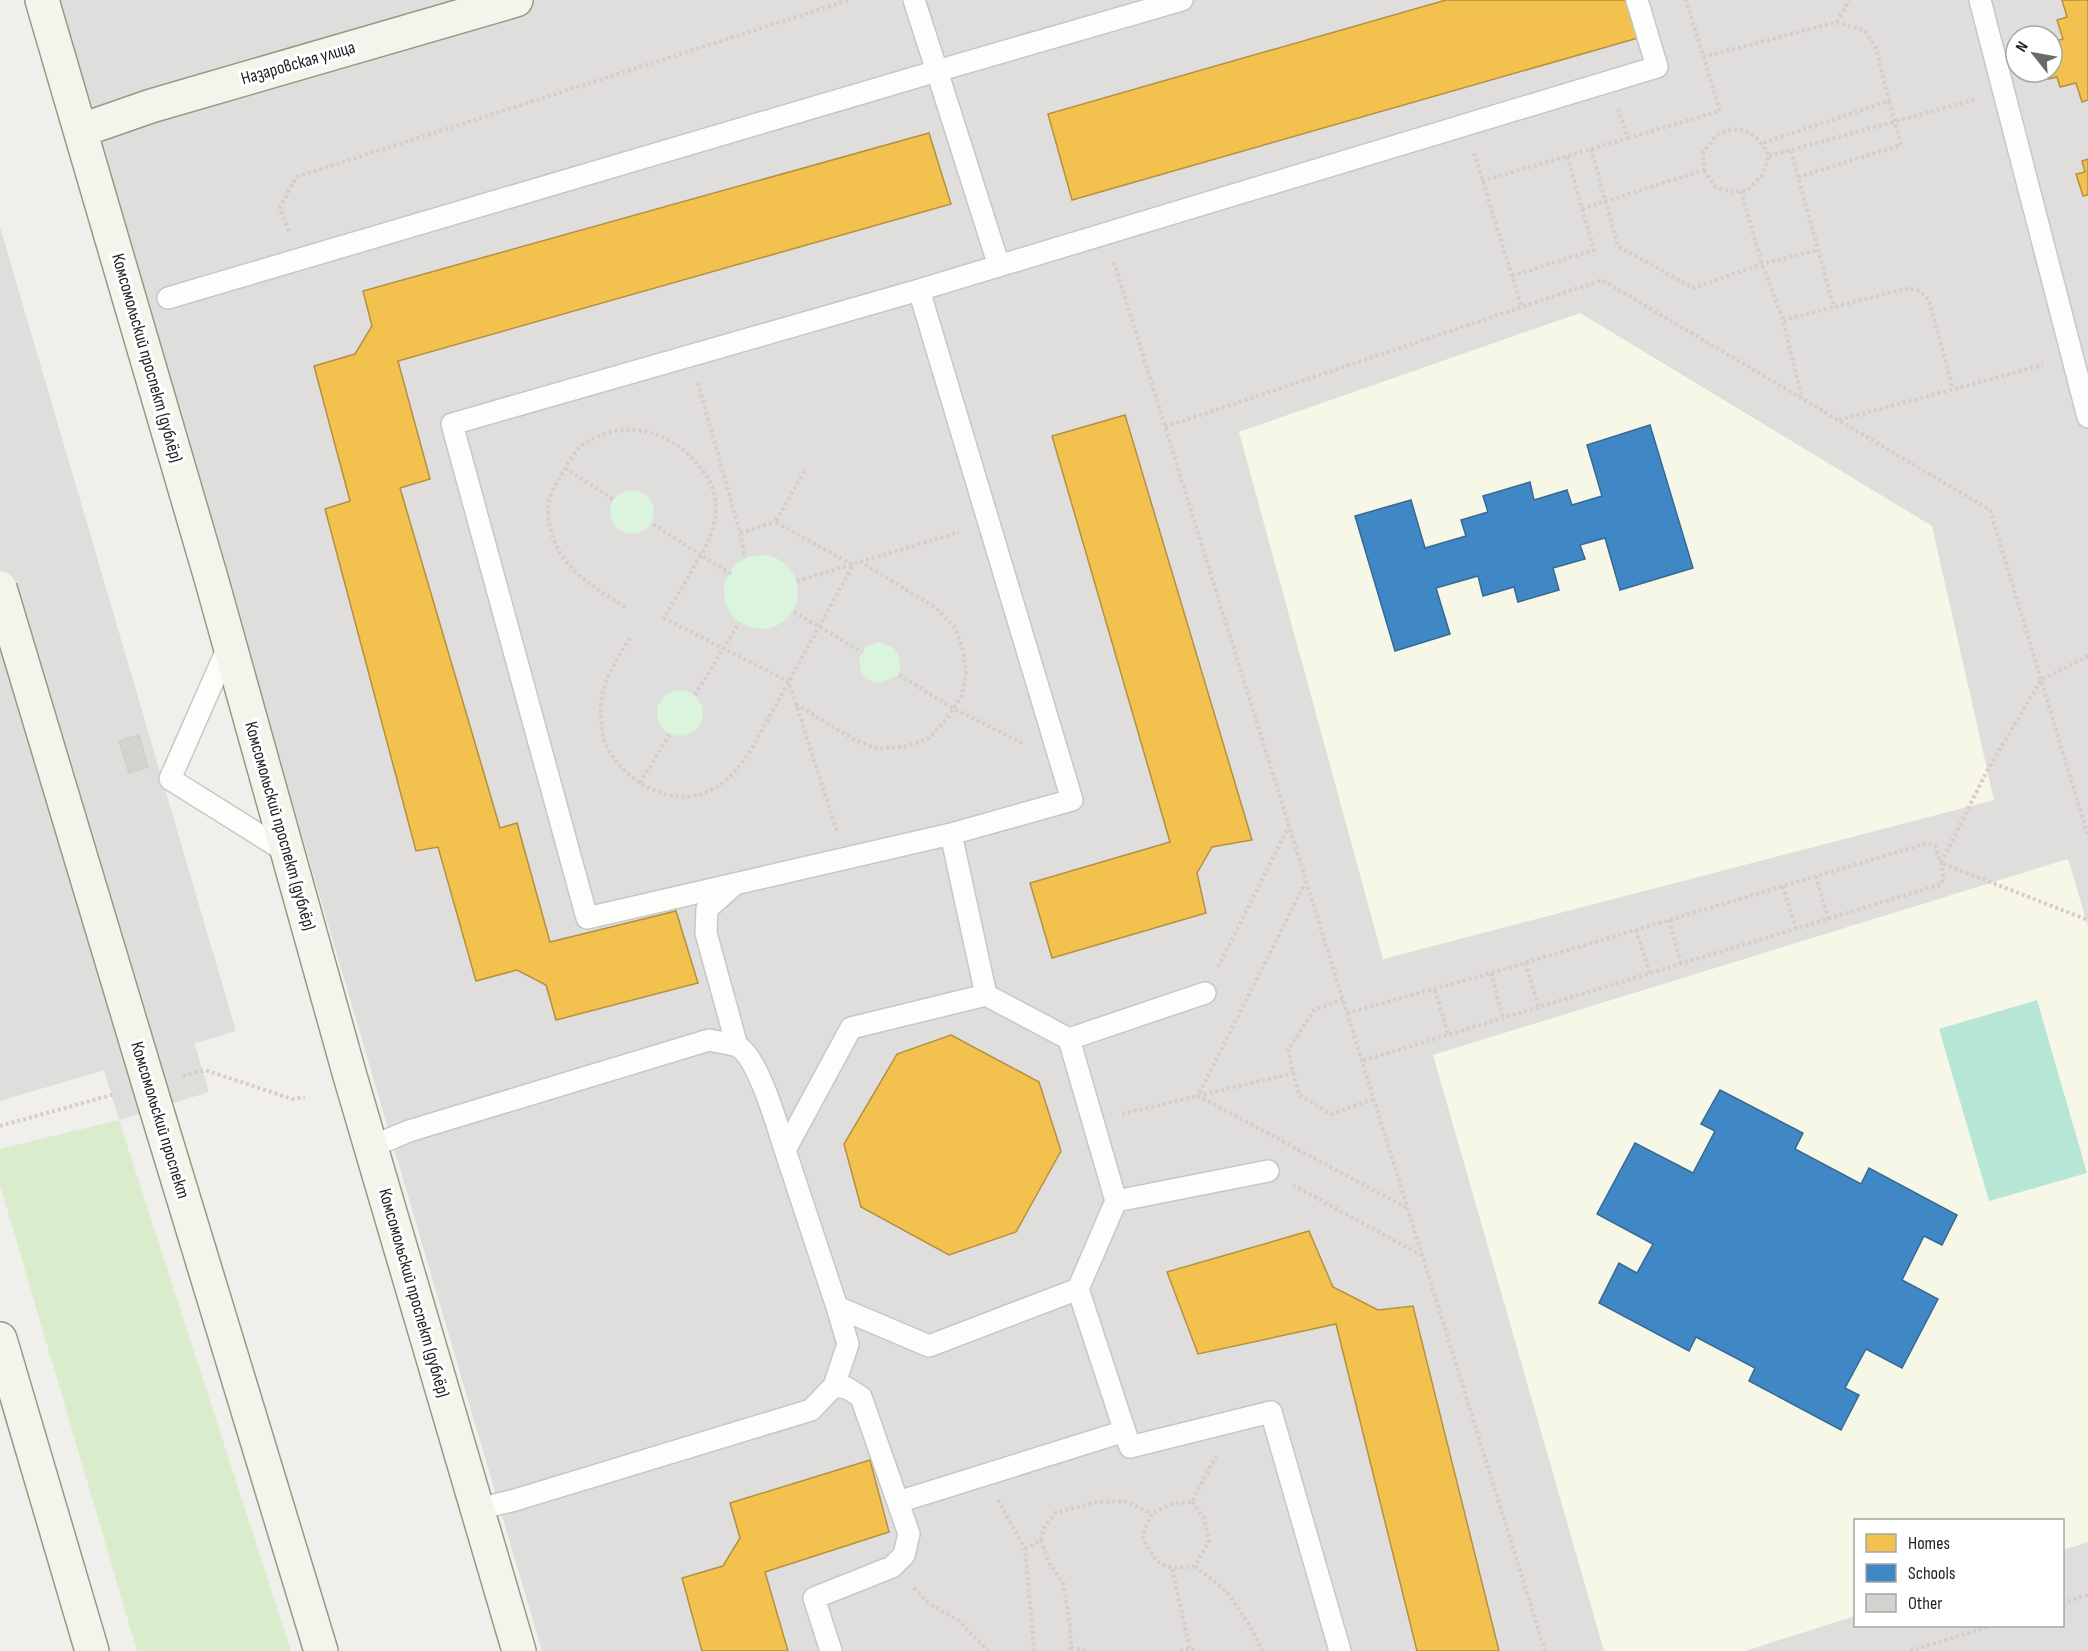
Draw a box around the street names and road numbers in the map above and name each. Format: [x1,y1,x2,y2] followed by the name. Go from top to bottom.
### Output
[239,37,358,89] street label: Назаровская улица
[107,251,187,465] street label: Комсомольский проспект (дублёр)
[240,719,320,933] street label: Комсомольский проспект (дублёр)
[126,1039,194,1201] street label: Комсомольский проспект
[374,1186,454,1400] street label: Комсомольский проспект (дублёр)

